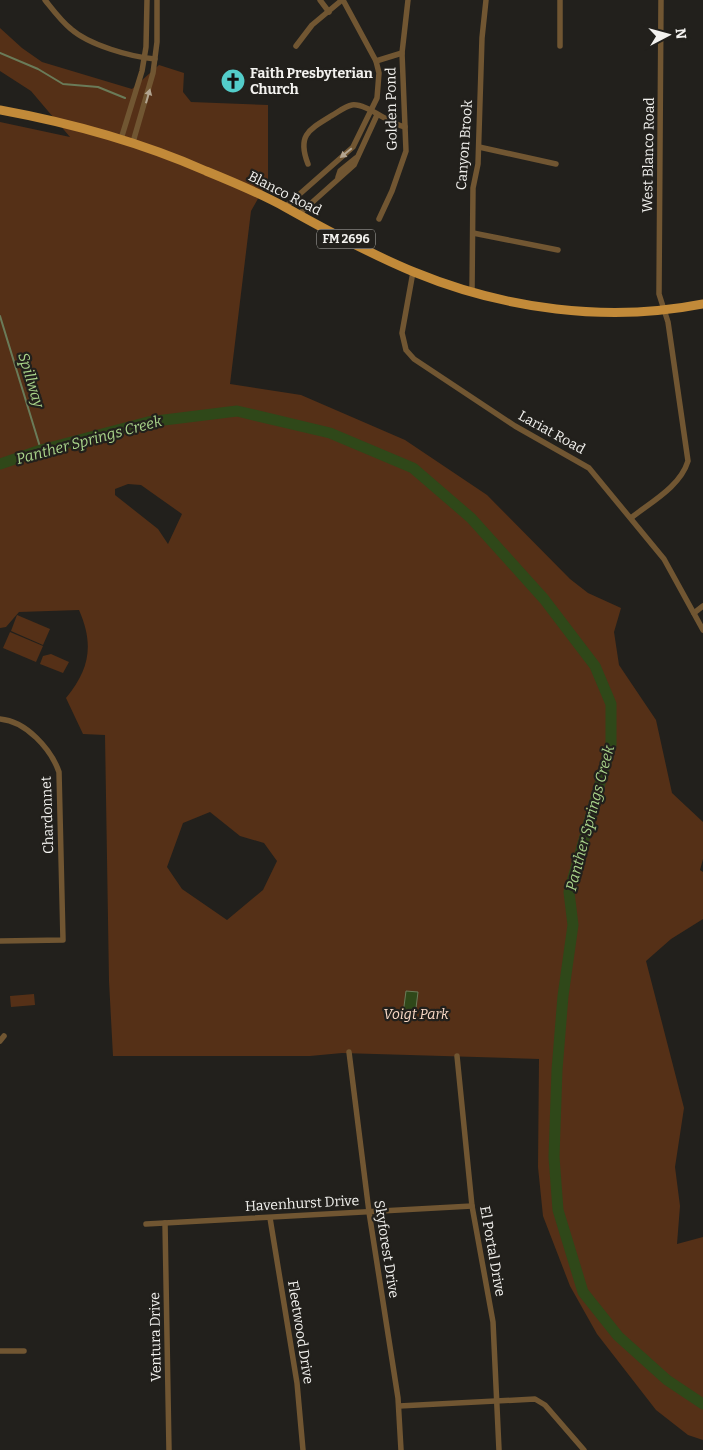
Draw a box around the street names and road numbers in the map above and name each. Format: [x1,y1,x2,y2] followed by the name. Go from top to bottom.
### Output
[382,67,401,151] street label: Golden Pond
[639,97,658,213] street label: West Blanco Road
[453,99,476,191] street label: Canyon Brook
[245,168,324,219] street label: Blanco Road
[317,230,375,248] road number: FM 2696
[515,407,588,458] street label: Lariat Road
[38,776,57,854] street label: Chardonnet
[245,1192,360,1215] street label: Havenhurst Drive
[370,1199,403,1299] street label: Skyforest Drive
[476,1204,509,1298] street label: El Portal Drive
[284,1279,317,1385] street label: Fleetwood Drive
[146,1292,165,1382] street label: Ventura Drive

